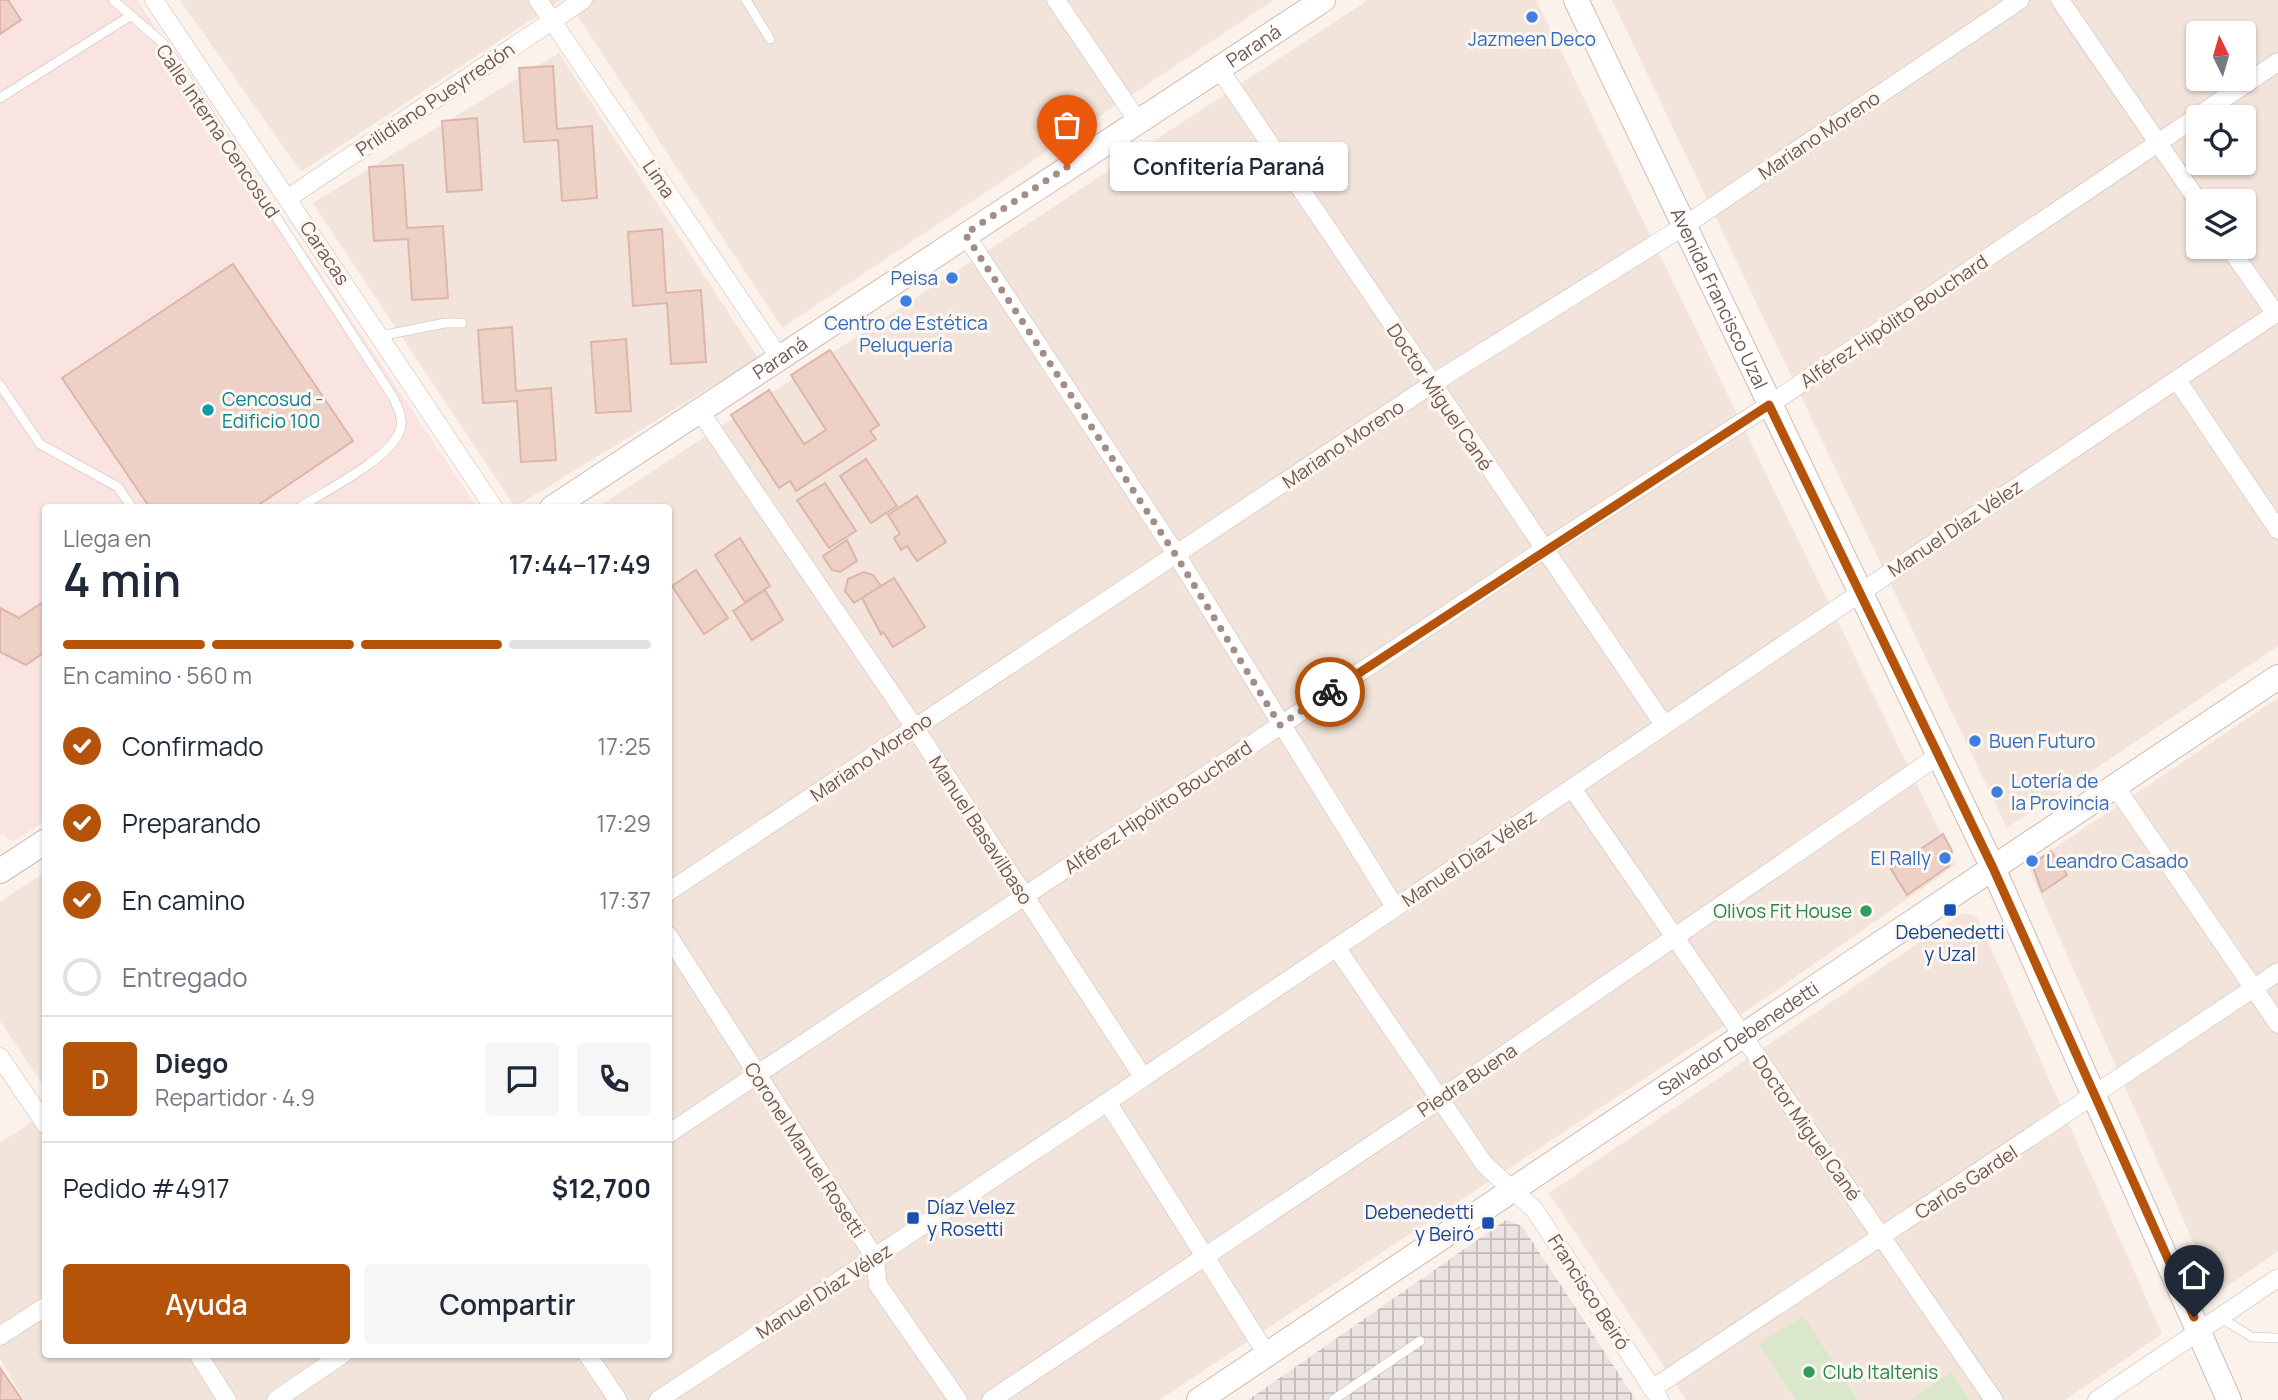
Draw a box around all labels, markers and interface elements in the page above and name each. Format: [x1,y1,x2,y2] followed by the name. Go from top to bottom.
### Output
[1524,9,1540,25] marker: Jazmeen Deco
[1221,18,1286,73] street label: Paraná
[2186,21,2256,91] north arrow
[2186,21,2256,259] map controls
[1468,26,1596,52] place label: Jazmeen Deco
[351,36,519,162] street label: Prilidiano Pueyrredón
[150,39,286,223] street label: Calle Interna Cencosud
[1753,85,1885,185] street label: Mariano Moreno
[1037,95,1097,167] pin
[2186,105,2256,175] button: locate
[1048,106,1086,144] icon: bag
[1109,142,1347,192] callout: Confitería Paraná
[1133,150,1325,182] text: Confitería Paraná
[637,155,681,203] street label: Lima
[2186,189,2256,259] button: layers
[1665,203,1774,393] street label: Avenida Francisco Uzal
[294,216,356,290] street label: Caracas
[1795,248,1993,394] street label: Alférez Hipólito Bouchard
[891,265,938,291] place label: Peisa
[944,270,960,286] marker: Peisa
[898,293,914,309] marker: Centro de Estética Peluquería
[824,310,988,358] place label: Centro de Estética Peluquería
[1381,318,1499,476] street label: Doctor Miguel Cané
[748,330,812,385] street label: Paraná
[222,386,323,434] place label: Cencosud - Edificio 100
[1277,394,1409,494] street label: Mariano Moreno
[200,402,216,418] marker: Cencosud - Edificio 100
[1882,473,2028,583] street label: Manuel Díaz Vélez
[63,522,151,554] text: Llega en
[509,546,651,582] text: 17:44–17:49
[63,548,181,611] text: 4 min
[1295,657,1365,727] courier
[63,659,252,691] text: En camino · 560 m
[1311,673,1349,711] icon: bike
[805,707,937,807] street label: Mariano Moreno
[63,727,101,765] icon: check
[122,728,264,764] text: Confirmado
[1989,728,2096,754] place label: Buen Futuro
[597,730,651,762] text: 17:25
[1967,733,1983,749] marker: Buen Futuro
[1059,734,1257,880] street label: Alférez Hipólito Bouchard
[923,751,1039,909] street label: Manuel Basavilbaso
[2011,768,2109,816] place label: Lotería de la Provincia
[1989,784,2005,800] marker: Lotería de la Provincia
[1396,803,1542,913] street label: Manuel Díaz Vélez
[63,804,101,842] icon: check
[122,805,261,841] text: Preparando
[596,807,651,839] text: 17:29
[1871,845,1931,871] place label: El Rally
[2046,848,2189,874] place label: Leandro Casado
[1937,850,1953,866] marker: El Rally
[2024,853,2040,869] marker: Leandro Casado
[63,881,101,919] icon: check
[122,882,245,918] text: En camino
[599,884,651,916] text: 17:37
[1713,898,1852,924] place label: Olivos Fit House
[1942,902,1958,918] marker: Debenedetti y Uzal
[1858,903,1874,919] marker: Olivos Fit House
[1895,919,2005,967] place label: Debenedetti y Uzal
[122,959,248,995] text: Entregado
[1653,975,1824,1102] street label: Salvador Debenedetti
[1412,1037,1522,1123] street label: Piedra Buena
[485,1042,559,1116] button: chat
[577,1042,651,1116] button: phone
[155,1045,228,1081] text: Diego
[1747,1050,1867,1206] street label: Doctor Miguel Cané
[738,1057,872,1243] street label: Coronel Manuel Rosetti
[91,1061,109,1097] text: D
[155,1081,315,1113] text: Repartidor · 4.9
[1910,1139,2022,1225] street label: Carlos Gardel
[63,1170,230,1206] text: Pedido #4917
[552,1170,651,1206] text: $12,700
[927,1194,1016,1242] place label: Díaz Velez y Rosetti
[1365,1199,1474,1247] place label: Debenedetti y Beiró
[905,1210,921,1226] marker: Díaz Velez y Rosetti
[1480,1215,1496,1231] marker: Debenedetti y Beiró
[1542,1229,1636,1355] street label: Francisco Beiró
[751,1237,897,1345] street label: Manuel Díaz Vélez
[2164,1245,2224,1317] pin
[2175,1256,2213,1294] icon: home
[63,1264,350,1344] button: Ayuda
[364,1264,651,1344] button: Compartir
[1823,1359,1938,1385] place label: Club Italtenis
[1801,1364,1817,1380] marker: Club Italtenis

